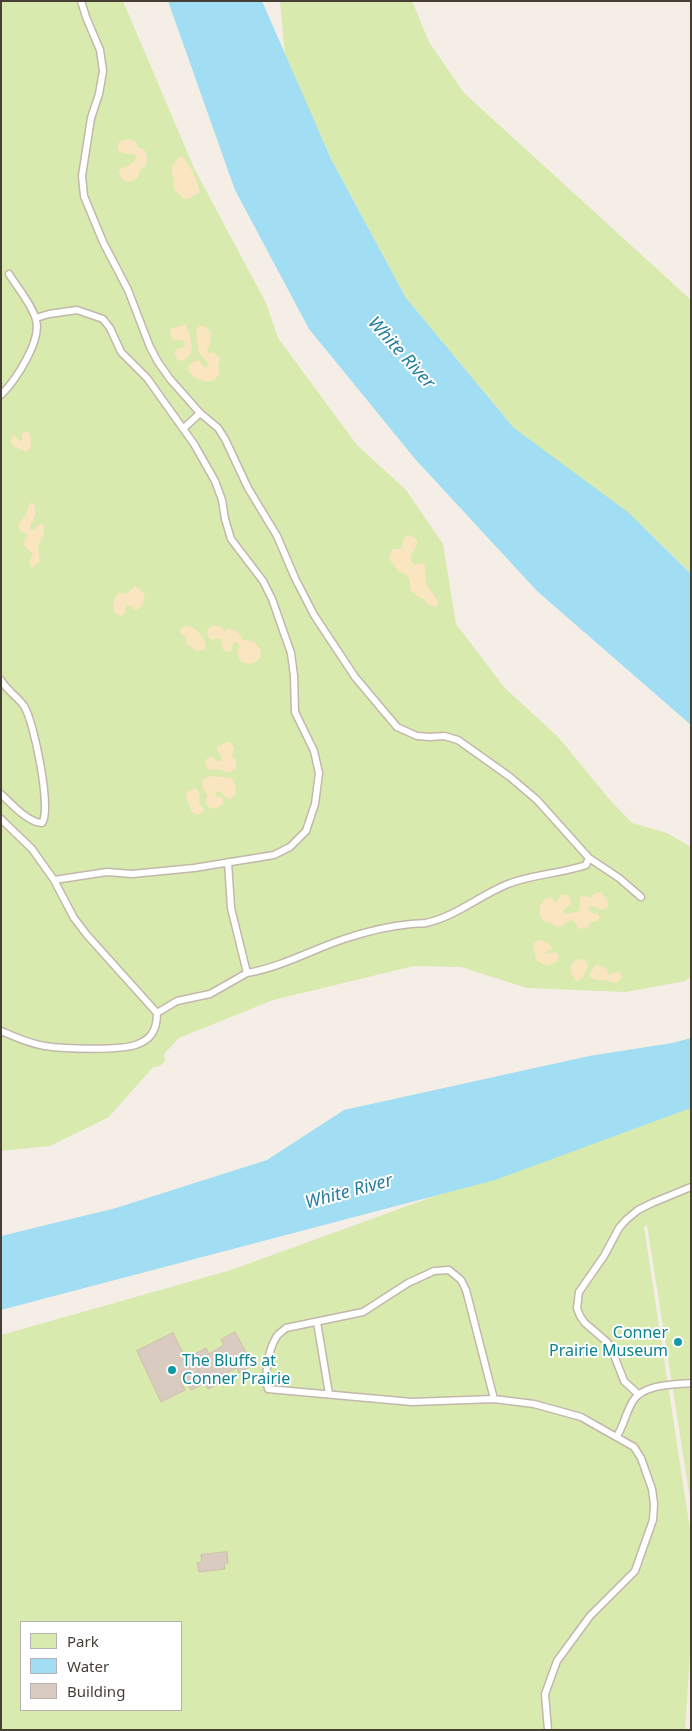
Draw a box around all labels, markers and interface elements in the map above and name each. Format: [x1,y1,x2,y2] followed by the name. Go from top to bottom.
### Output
[363,312,439,394] water label: White River
[303,1170,395,1214] water label: White River
[549,1323,668,1361] place label: Conner Prairie Museum
[672,1336,684,1348] marker: Conner Prairie Museum
[182,1351,290,1389] place label: The Bluffs at Conner Prairie
[166,1364,178,1376] marker: The Bluffs at Conner Prairie
[20,1621,182,1711] legend
[67,1631,99,1651] text: Park
[67,1656,109,1676] text: Water
[67,1681,125,1701] text: Building

